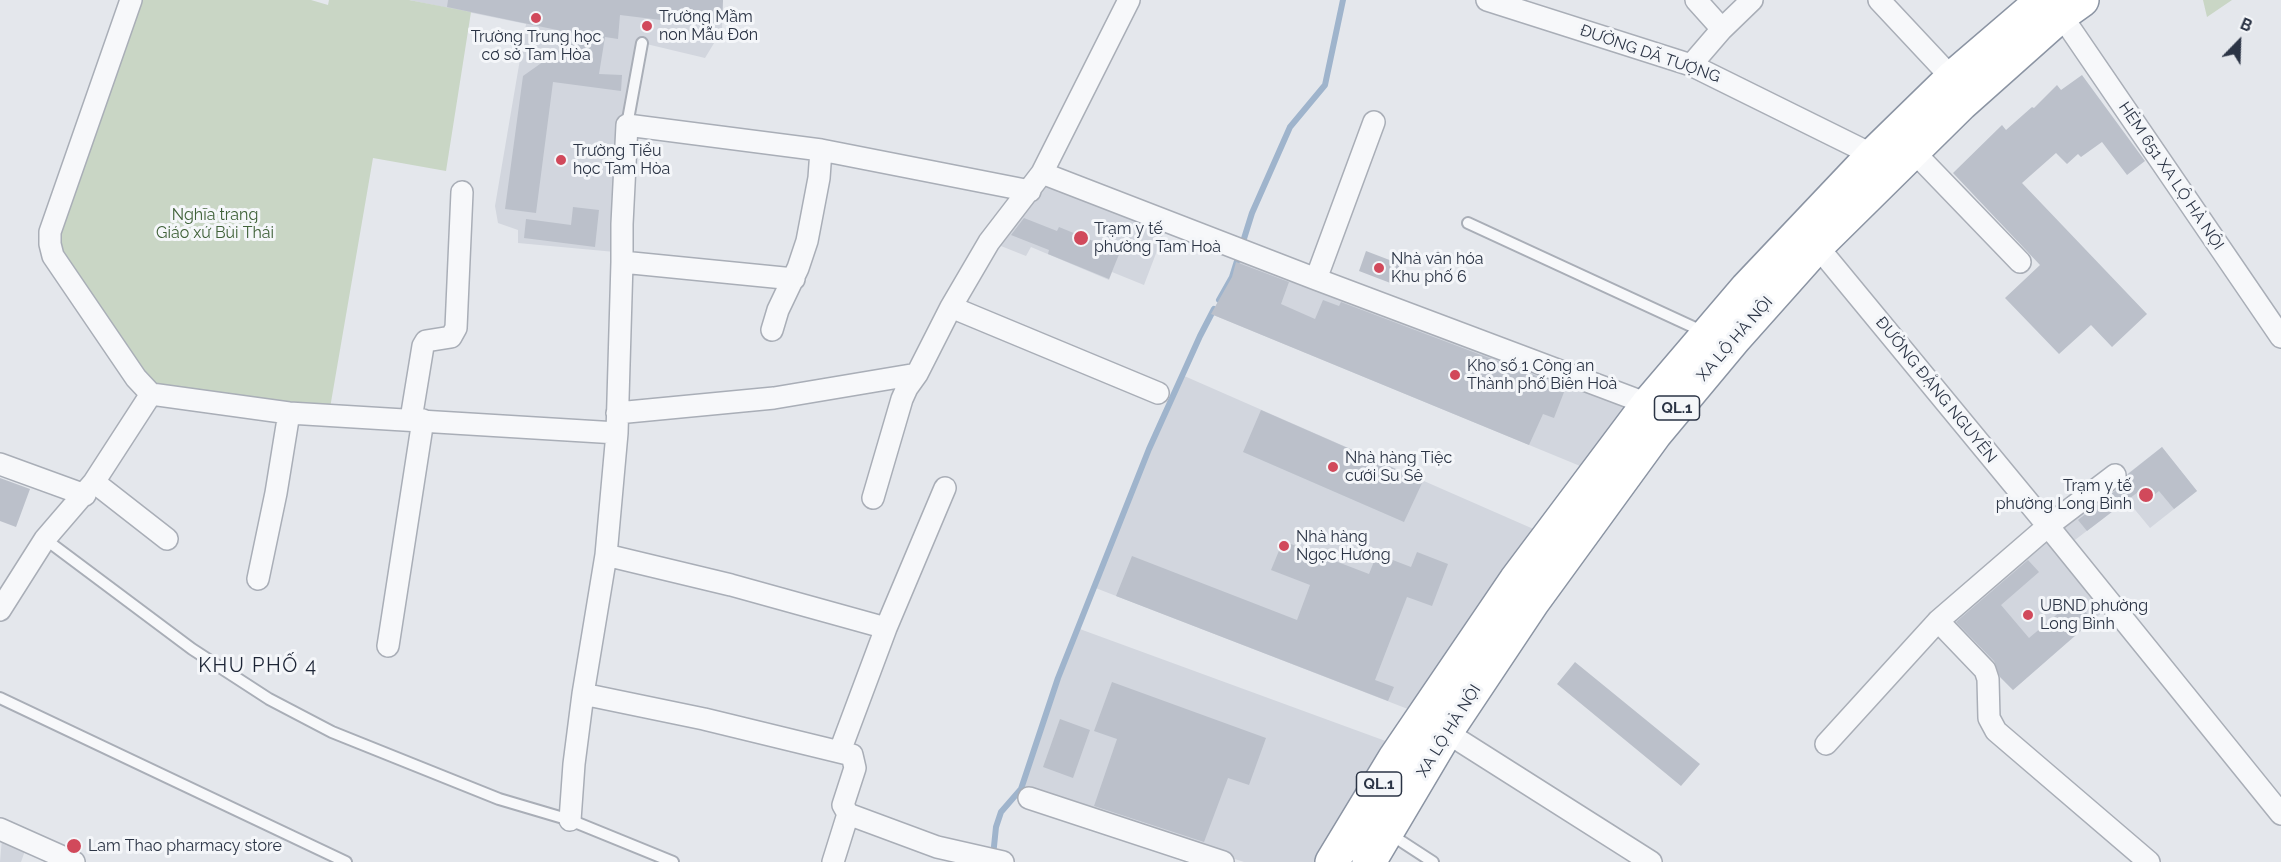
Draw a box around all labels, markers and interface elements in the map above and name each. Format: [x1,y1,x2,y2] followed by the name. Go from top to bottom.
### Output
[659,7,758,45] place label: Trường Mầm non Mẫu Đơn
[529,11,543,25] marker: Trường Trung học cơ sở Tam Hòa
[2209,12,2269,72] north arrow
[2237,14,2255,36] text: B
[640,19,654,33] marker: Trường Mầm non Mẫu Đơn
[1577,21,1723,87] street label: ĐƯỜNG DÃ TƯỢNG
[471,27,601,65] place label: Trường Trung học cơ sở Tam Hòa
[2114,98,2228,254] street label: HẺM 651 XA LỘ HÀ NỘI
[573,141,670,179] place label: Trường Tiểu học Tam Hòa
[554,153,568,167] marker: Trường Tiểu học Tam Hòa
[156,205,274,243] park label: Nghĩa trang Giáo xứ Bùi Thái
[1094,219,1221,257] place label: Trạm y tế phường Tam Hoà
[1072,229,1090,247] marker: Trạm y tế phường Tam Hoà
[1391,249,1483,287] place label: Nhà văn hóa Khu phố 6
[1372,261,1386,275] marker: Nhà văn hóa Khu phố 6
[1693,293,1777,385] street label: XA LỘ HÀ NỘI
[1871,313,2001,467] street label: ĐƯỜNG ĐẶNG NGUYÊN
[1467,356,1617,394] place label: Kho số 1 Công an Thành phố Biên Hoà
[1448,368,1462,382] marker: Kho số 1 Công an Thành phố Biên Hoà
[1654,396,1700,420] road number: QL.1
[1345,448,1452,486] place label: Nhà hàng Tiệc cưới Su Sê
[1326,460,1340,474] marker: Nhà hàng Tiệc cưới Su Sê
[1996,476,2132,514] place label: Trạm y tế phường Long Bình
[2137,486,2155,504] marker: Trạm y tế phường Long Bình
[1296,527,1391,565] place label: Nhà hàng Ngọc Hương
[1277,539,1291,553] marker: Nhà hàng Ngọc Hương
[2040,596,2148,634] place label: UBND phường Long Bình
[2021,608,2035,622] marker: UBND phường Long Bình
[198,654,318,678] district label: KHU PHỐ 4
[1413,681,1485,781] street label: XA LỘ HÀ NỘI
[1356,772,1402,796] road number: QL.1
[88,836,282,856] place label: Lam Thao pharmacy store
[65,837,83,855] marker: Lam Thao pharmacy store

